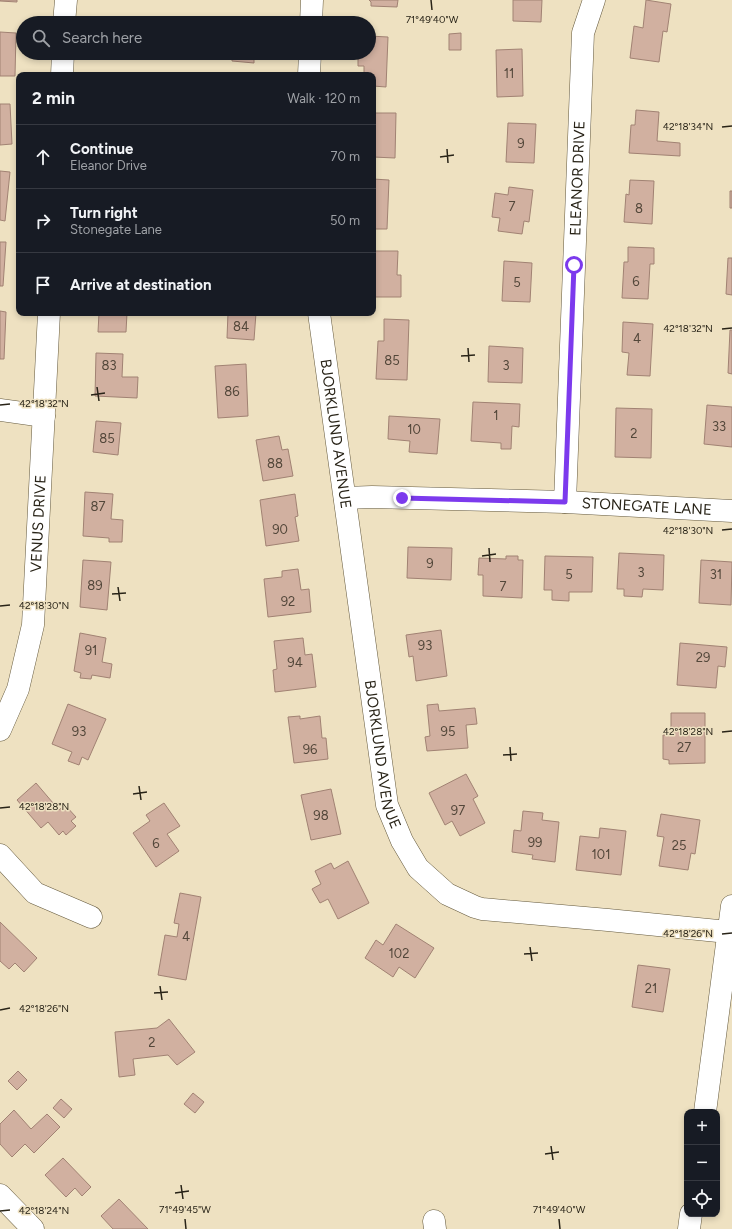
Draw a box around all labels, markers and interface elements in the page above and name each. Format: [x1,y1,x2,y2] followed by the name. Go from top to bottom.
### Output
[406,13,459,26] text: 71°49'40"W
[16,16,376,60] search box
[30,27,52,49] icon: search
[62,29,142,47] text: Search here
[504,66,514,81] house number: 11
[32,88,75,108] text: 2 min
[287,91,360,106] text: Walk · 120 m
[566,120,589,236] street label: ELEANOR DRIVE
[663,120,713,133] text: 42°18'34"N
[517,136,525,151] house number: 9
[70,140,133,158] text: Continue
[32,146,54,168] icon: ahead
[330,149,360,164] text: 70 m
[70,158,147,173] text: Eleanor Drive
[509,199,516,214] house number: 7
[635,201,643,216] house number: 8
[70,204,138,222] text: Turn right
[32,210,54,232] icon: right
[330,213,360,228] text: 50 m
[70,222,162,237] text: Stonegate Lane
[565,256,583,274] route start
[32,274,54,296] icon: arrive
[632,274,640,289] house number: 6
[513,275,521,290] house number: 5
[70,276,211,294] text: Arrive at destination
[233,319,249,334] house number: 84
[663,322,713,335] text: 42°18'32"N
[633,331,641,346] house number: 4
[384,353,400,368] house number: 85
[101,358,117,373] house number: 83
[316,358,355,510] street label: BJORKLUND AVENUE
[502,358,510,373] house number: 3
[224,384,240,399] house number: 86
[19,397,69,410] text: 42°18'32"N
[493,408,499,423] house number: 1
[712,419,726,434] house number: 33
[407,422,421,437] house number: 10
[630,426,638,441] house number: 2
[99,431,115,446] house number: 85
[267,456,283,471] house number: 88
[27,474,50,573] street label: VENUS DRIVE
[393,489,411,507] route end
[581,494,712,519] street label: STONEGATE LANE
[91,499,105,514] house number: 87
[272,522,288,537] house number: 90
[663,524,713,537] text: 42°18'30"N
[426,556,434,571] house number: 9
[637,565,645,580] house number: 3
[565,567,573,582] house number: 5
[710,567,722,582] house number: 31
[87,578,103,593] house number: 89
[500,579,507,594] house number: 7
[281,594,295,609] house number: 92
[19,599,69,612] text: 42°18'30"N
[418,638,432,653] house number: 93
[85,643,97,658] house number: 91
[696,650,710,665] house number: 29
[287,655,303,670] house number: 94
[361,679,405,831] street label: BJORKLUND AVENUE
[72,724,86,739] house number: 93
[441,724,455,739] house number: 95
[663,725,713,738] text: 42°18'28"N
[677,740,691,755] house number: 27
[303,742,317,757] house number: 96
[19,800,69,813] text: 42°18'28"N
[451,803,465,818] house number: 97
[313,808,329,823] house number: 98
[528,835,542,850] house number: 99
[152,836,160,851] house number: 6
[672,838,686,853] house number: 25
[591,847,611,862] house number: 101
[663,927,713,940] text: 42°18'26"N
[182,929,190,944] house number: 4
[389,946,409,961] house number: 102
[645,981,657,996] house number: 21
[19,1002,69,1015] text: 42°18'26"N
[148,1035,156,1050] house number: 2
[684,1109,720,1217] map controls
[684,1109,720,1145] button: +
[684,1145,720,1181] button: −
[684,1181,720,1217] button: locate
[159,1203,211,1216] text: 71°49'45"W
[533,1203,586,1216] text: 71°49'40"W
[19,1204,69,1217] text: 42°18'24"N

